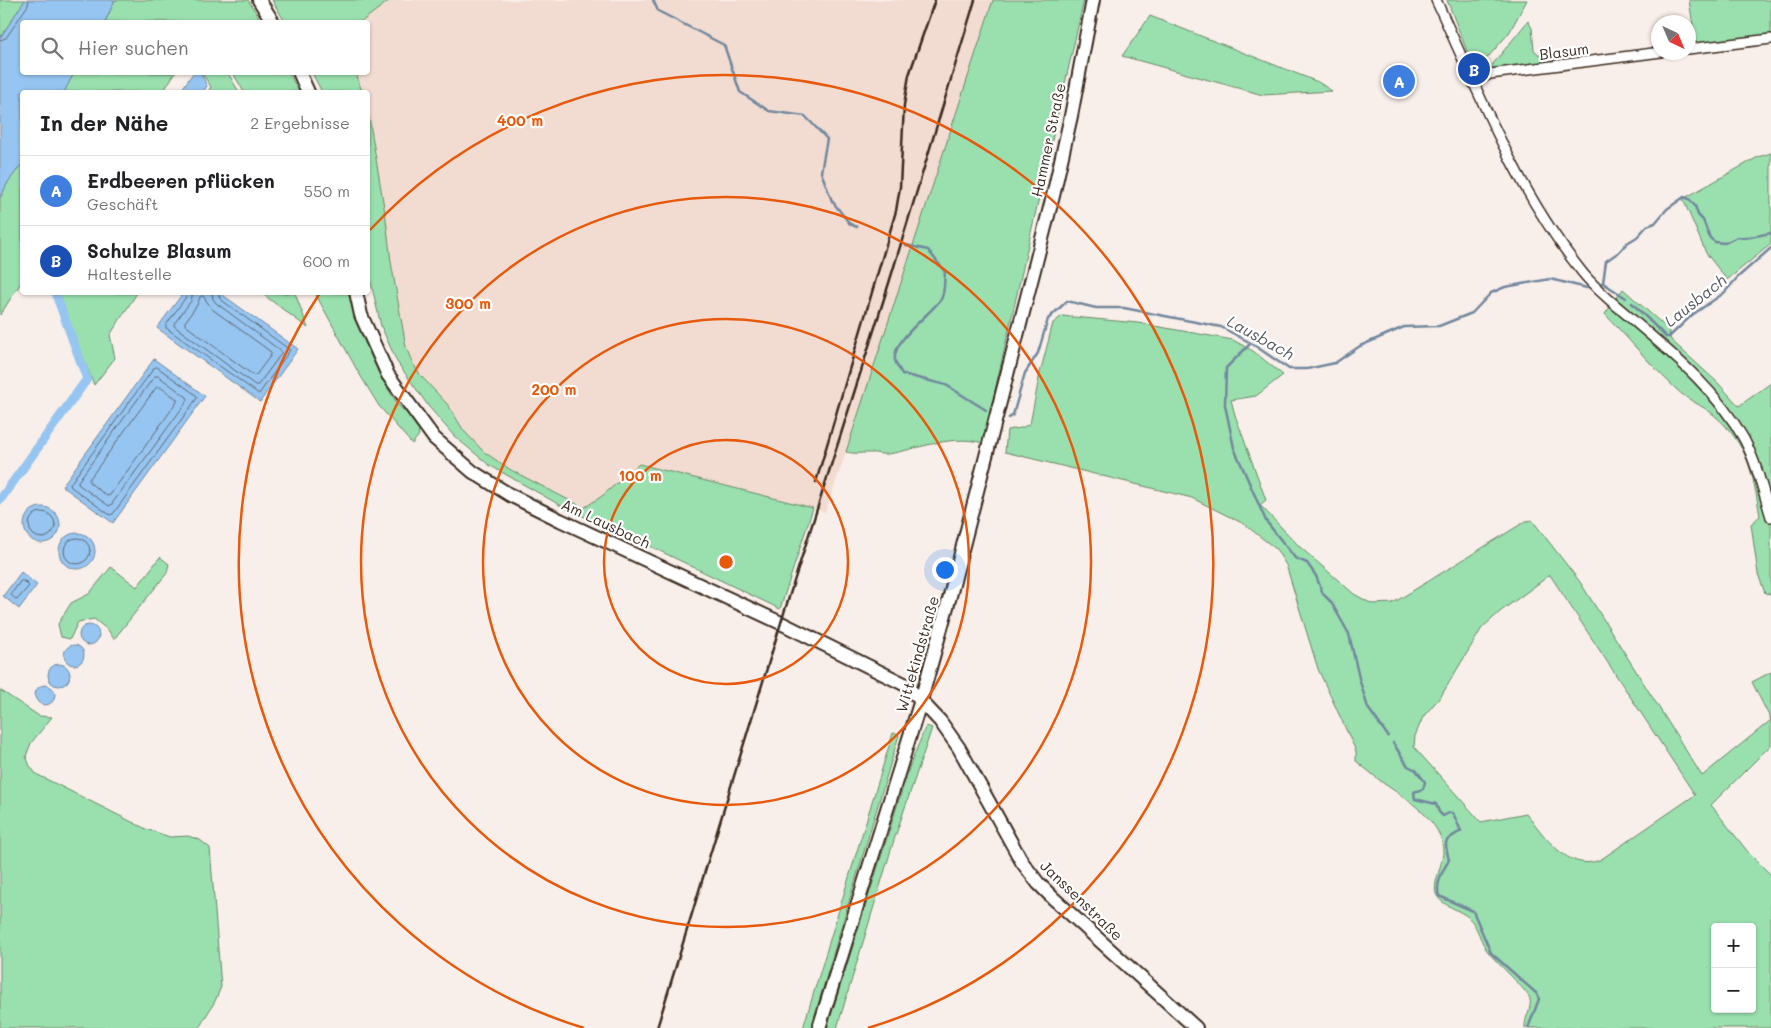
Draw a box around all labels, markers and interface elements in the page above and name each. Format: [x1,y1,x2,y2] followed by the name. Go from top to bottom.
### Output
[1651,15,1696,60] north arrow
[20,20,370,75] search box
[38,34,66,62] icon: search
[78,35,189,60] text: Hier suchen
[1538,38,1590,64] street label: Blasum
[1458,50,1490,88] pin: B
[1383,62,1415,100] pin: A
[1026,81,1070,199] street label: Hammer Straße
[40,109,168,136] text: In der Nähe
[497,110,543,130] text: 400 m
[250,112,350,133] text: 2 Ergebnisse
[87,168,275,193] text: Erdbeeren pflücken
[50,180,62,201] text: A
[304,180,350,201] text: 550 m
[87,193,158,214] text: Geschäft
[87,238,231,263] text: Schulze Blasum
[51,250,61,271] text: B
[303,250,350,271] text: 600 m
[87,263,172,284] text: Haltestelle
[1660,269,1730,331] water label: Lausbach
[445,293,491,313] text: 300 m
[1224,310,1298,364] water label: Lausbach
[532,379,577,399] text: 200 m
[618,465,662,485] text: 100 m
[558,494,654,552] street label: Am Lausbach
[717,553,735,571] centre of rings
[932,557,958,583] your location
[891,593,943,715] street label: Wittekindstraße
[1036,855,1128,945] street label: Janssenstraße
[1711,923,1756,1013] map controls
[1711,923,1756,968] button: +
[1711,968,1756,1013] button: −

